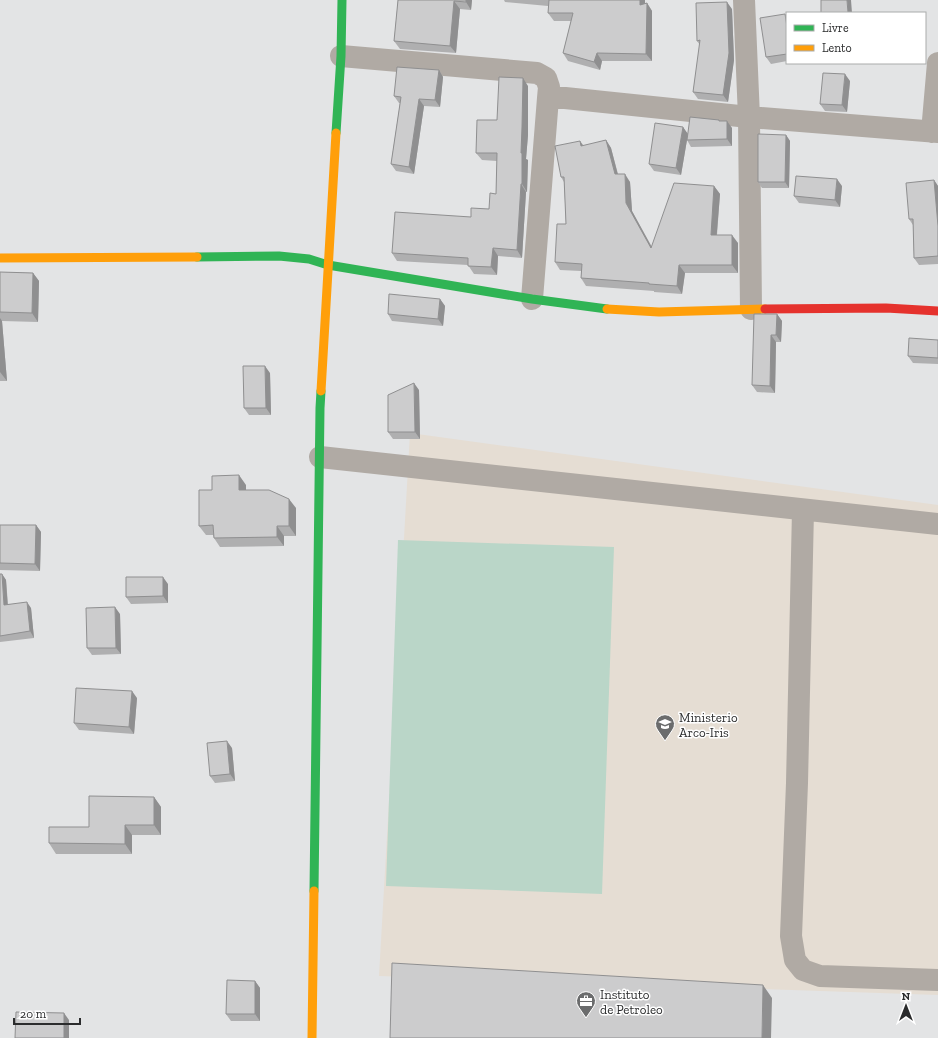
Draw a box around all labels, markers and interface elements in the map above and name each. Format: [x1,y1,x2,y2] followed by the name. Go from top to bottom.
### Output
[786,12,926,64] legend
[822,21,849,35] text: Livre
[822,41,852,55] text: Lento
[679,710,738,740] place label: Ministerio Arco-Iris
[654,713,676,741] school or university icon: Ministerio Arco-Iris
[886,986,926,1026] north arrow
[600,987,663,1017] place label: Instituto de Petroleo
[575,990,597,1018] office icon: Instituto de Petroleo
[902,990,911,1003] text: N
[14,1000,80,1026] scale bar
[20,1007,47,1021] text: 20 m

